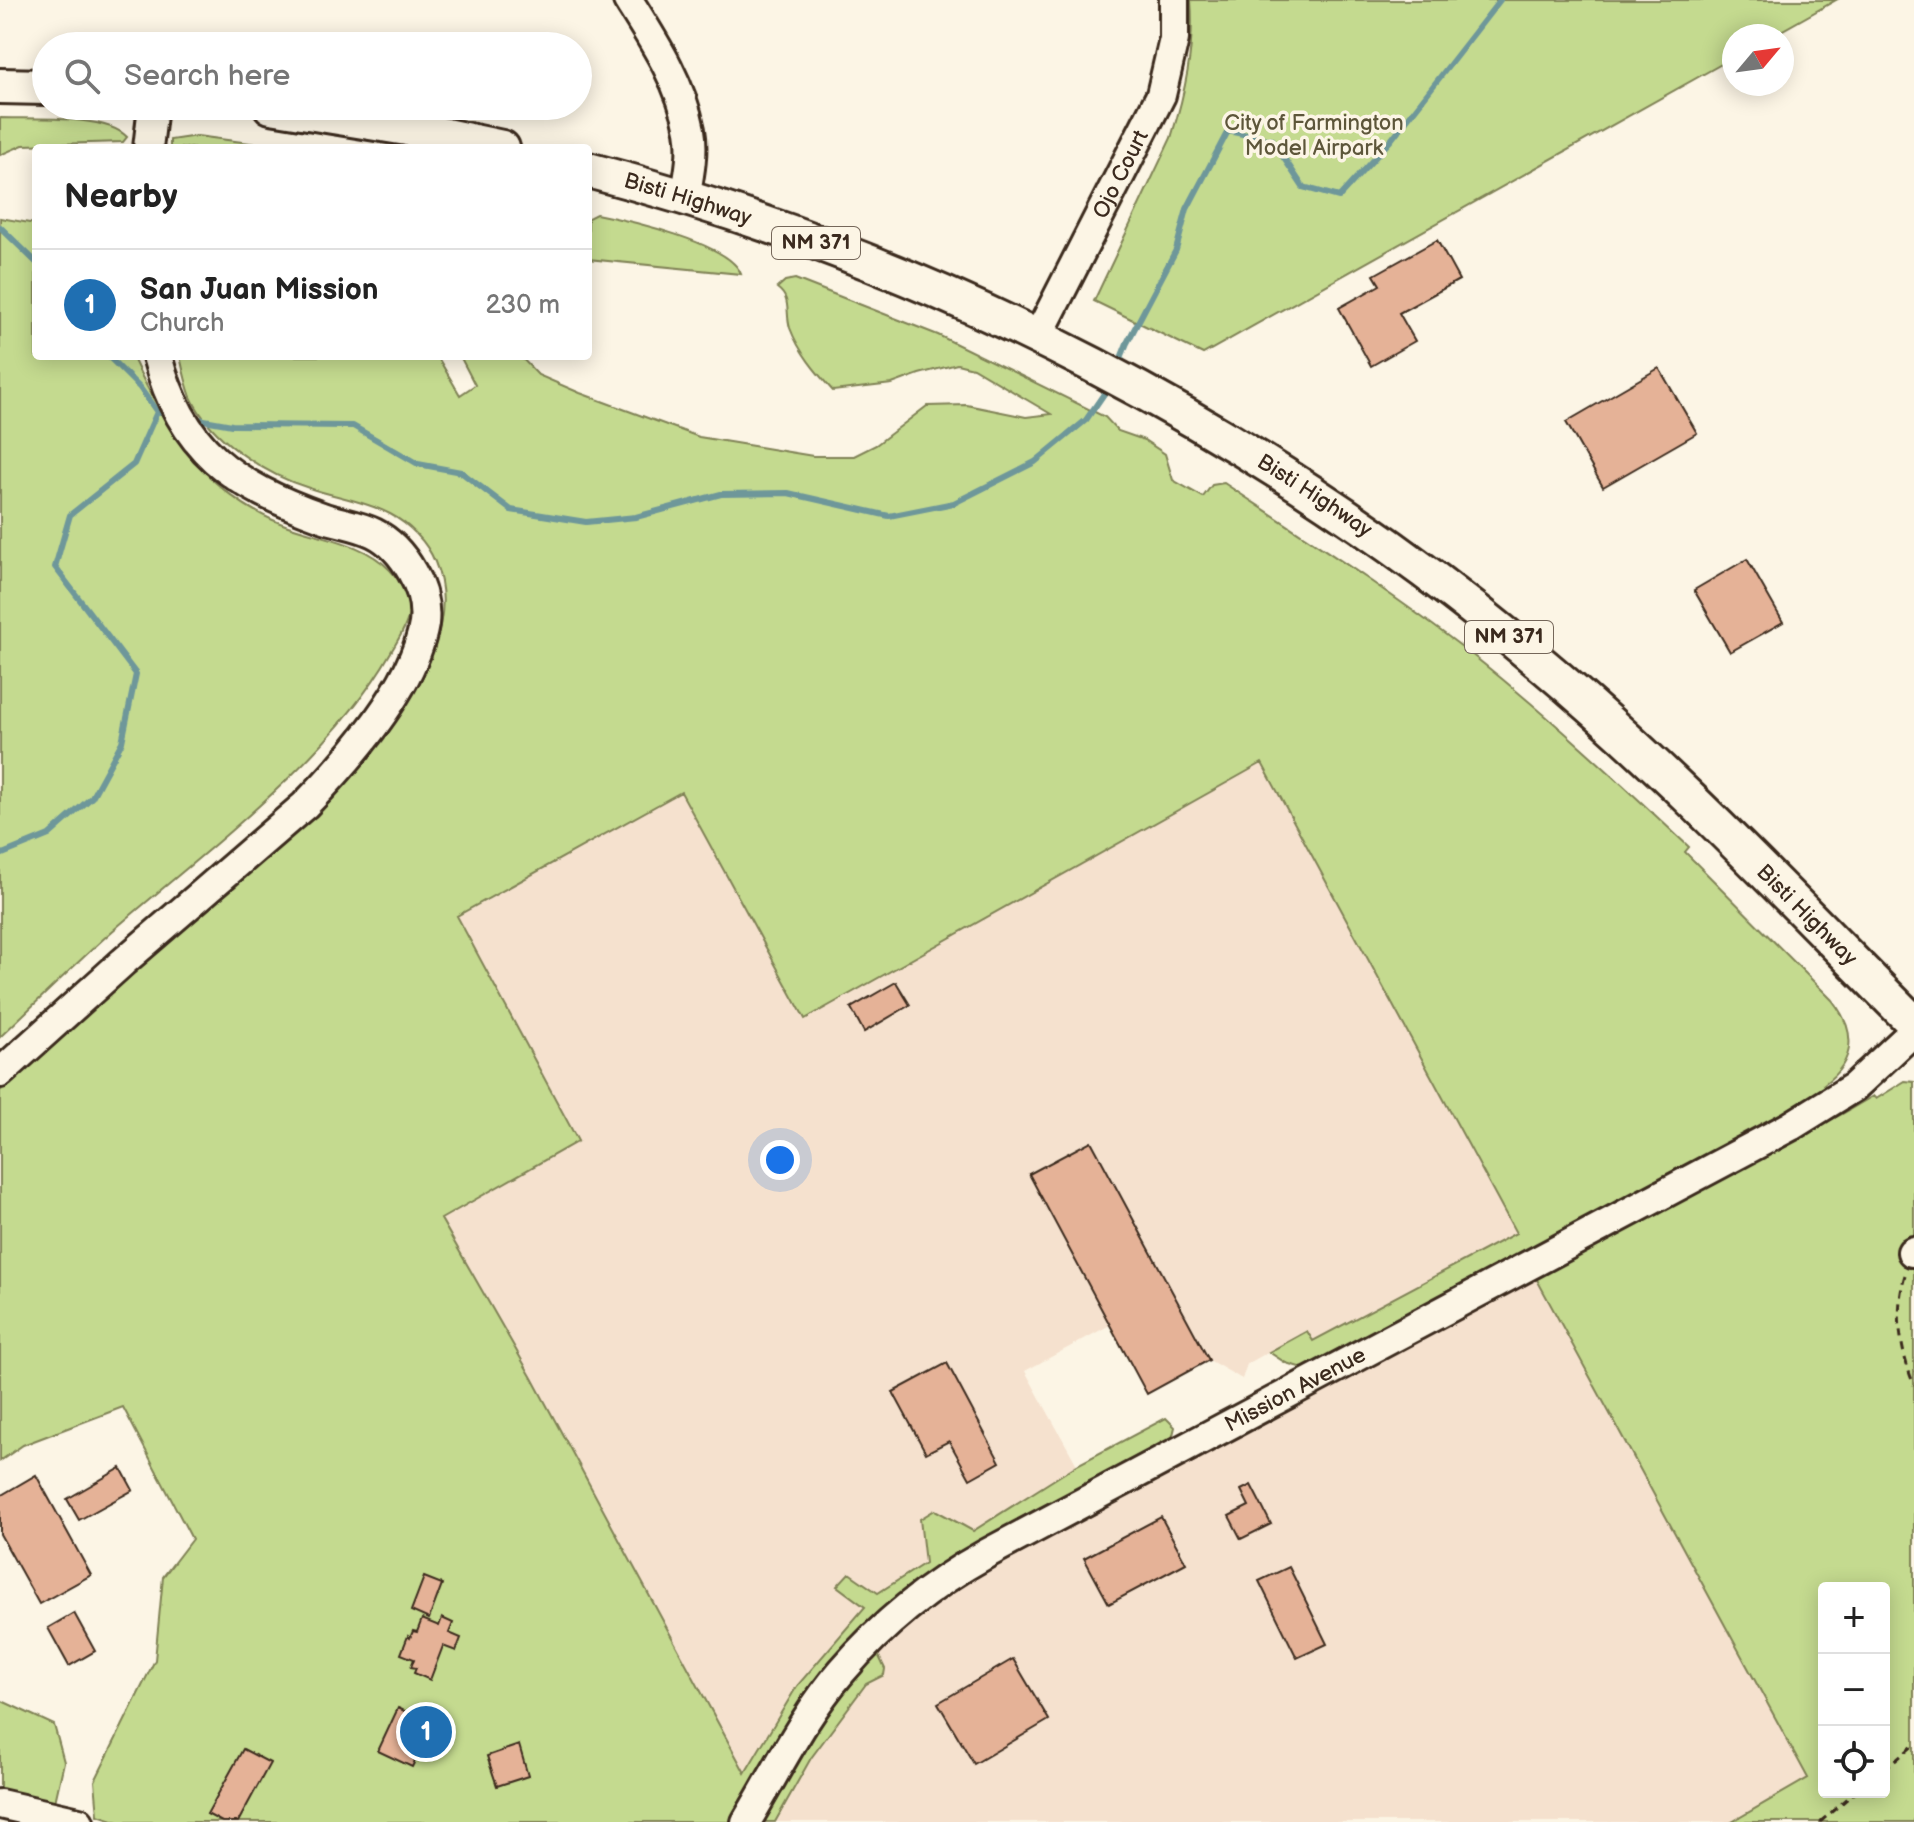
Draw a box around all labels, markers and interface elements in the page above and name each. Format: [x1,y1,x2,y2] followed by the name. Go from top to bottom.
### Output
[1722,24,1794,96] north arrow
[32,32,592,120] search box
[60,54,104,98] icon: search
[124,58,290,94] text: Search here
[1224,110,1404,162] park label: City of Farmington Model Airpark
[1087,125,1154,223] street label: Ojo Court
[621,167,755,232] street label: Bisti Highway
[64,176,178,217] text: Nearby
[772,227,860,259] road number: NM 371
[140,272,379,308] text: San Juan Mission
[85,290,95,321] text: 1
[485,290,560,321] text: 230 m
[140,308,224,339] text: Church
[1252,448,1377,543] street label: Bisti Highway
[1465,621,1553,653] road number: NM 371
[1751,859,1863,971] street label: Bisti Highway
[760,1140,800,1180] your location
[1220,1341,1370,1438] street label: Mission Avenue
[1818,1582,1890,1798] map controls
[1818,1582,1890,1654] button: +
[1818,1654,1890,1726] button: −
[400,1702,452,1762] pin: 1
[1818,1726,1890,1798] button: locate

